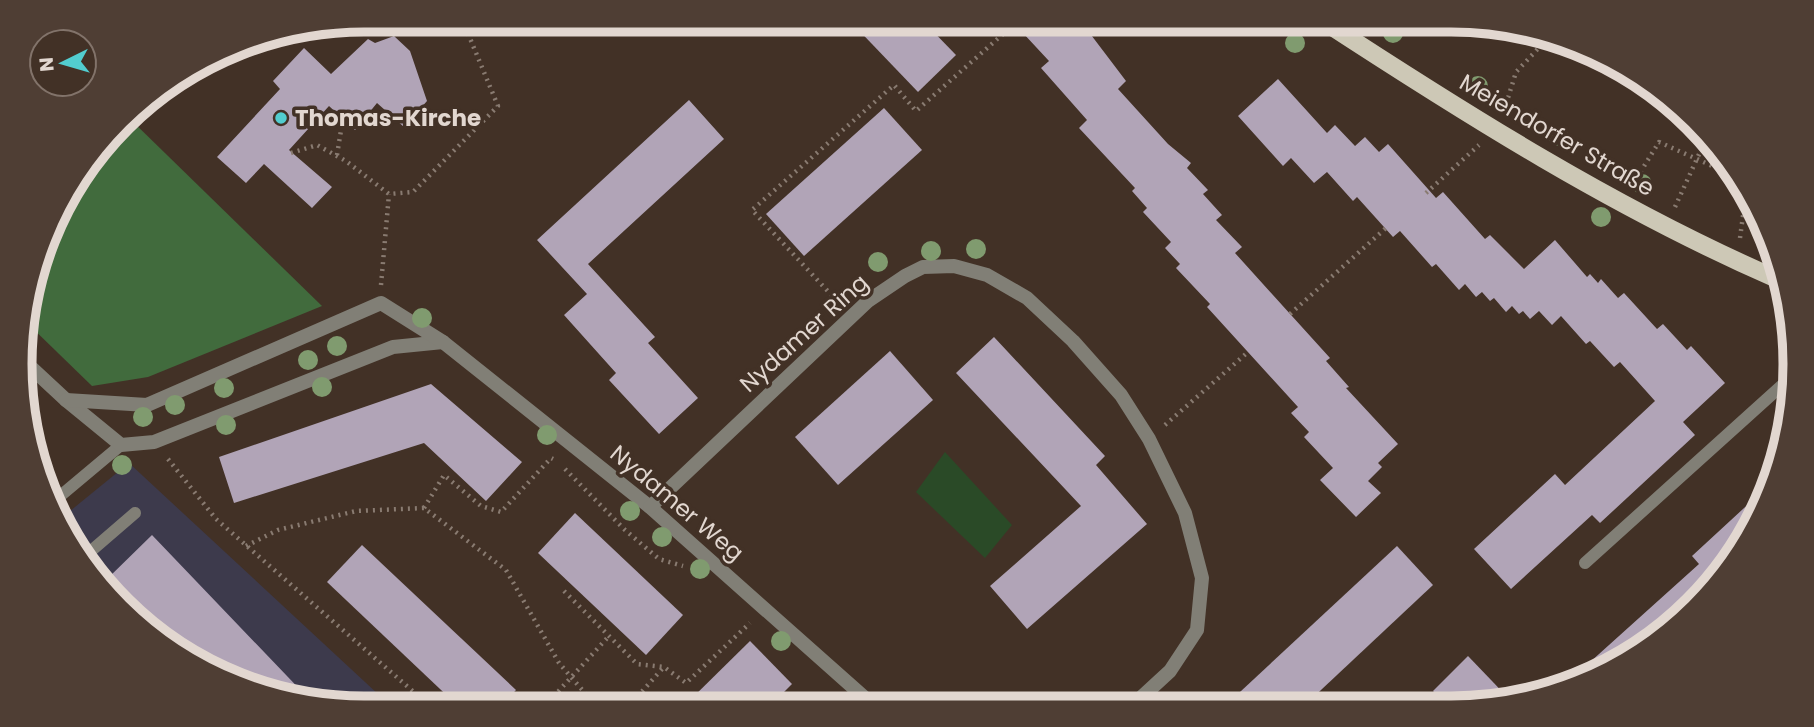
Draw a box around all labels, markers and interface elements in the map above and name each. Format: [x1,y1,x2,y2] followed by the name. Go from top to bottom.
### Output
[28,28,98,98] north arrow
[32,56,61,73] text: N
[1454,66,1660,204] street label: Meiendorfer Straße
[295,102,481,134] place label: Thomas-Kirche
[273,110,289,126] marker: Thomas-Kirche
[733,267,875,399] street label: Nydamer Ring
[603,438,751,568] street label: Nydamer Weg

